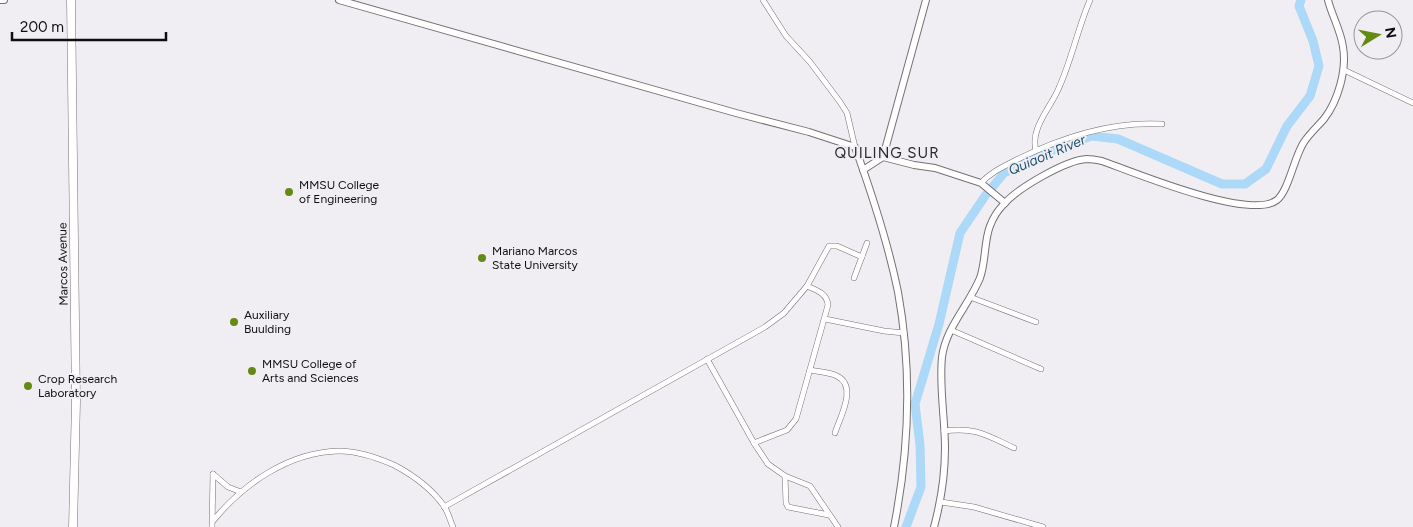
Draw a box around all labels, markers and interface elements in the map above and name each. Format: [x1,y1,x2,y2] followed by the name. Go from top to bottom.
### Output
[12,10,166,42] scale bar
[1353,10,1403,60] north arrow
[20,18,64,36] text: 200 m
[1381,26,1400,40] text: N
[1006,131,1089,179] water label: Quiaoit River
[834,144,940,162] district label: QUILING SUR
[299,178,380,206] place label: MMSU College of Engineering
[283,186,295,198] marker: MMSU College of Engineering
[55,222,71,306] street label: Marcos Avenue
[492,244,579,272] place label: Mariano Marcos State University
[476,252,488,264] marker: Mariano Marcos State University
[244,308,291,336] place label: Auxiliary Buulding
[228,316,240,328] marker: Auxiliary Buulding
[262,357,359,385] place label: MMSU College of Arts and Sciences
[246,365,258,377] marker: MMSU College of Arts and Sciences
[38,372,118,400] place label: Crop Research Laboratory
[22,380,34,392] marker: Crop Research Laboratory

